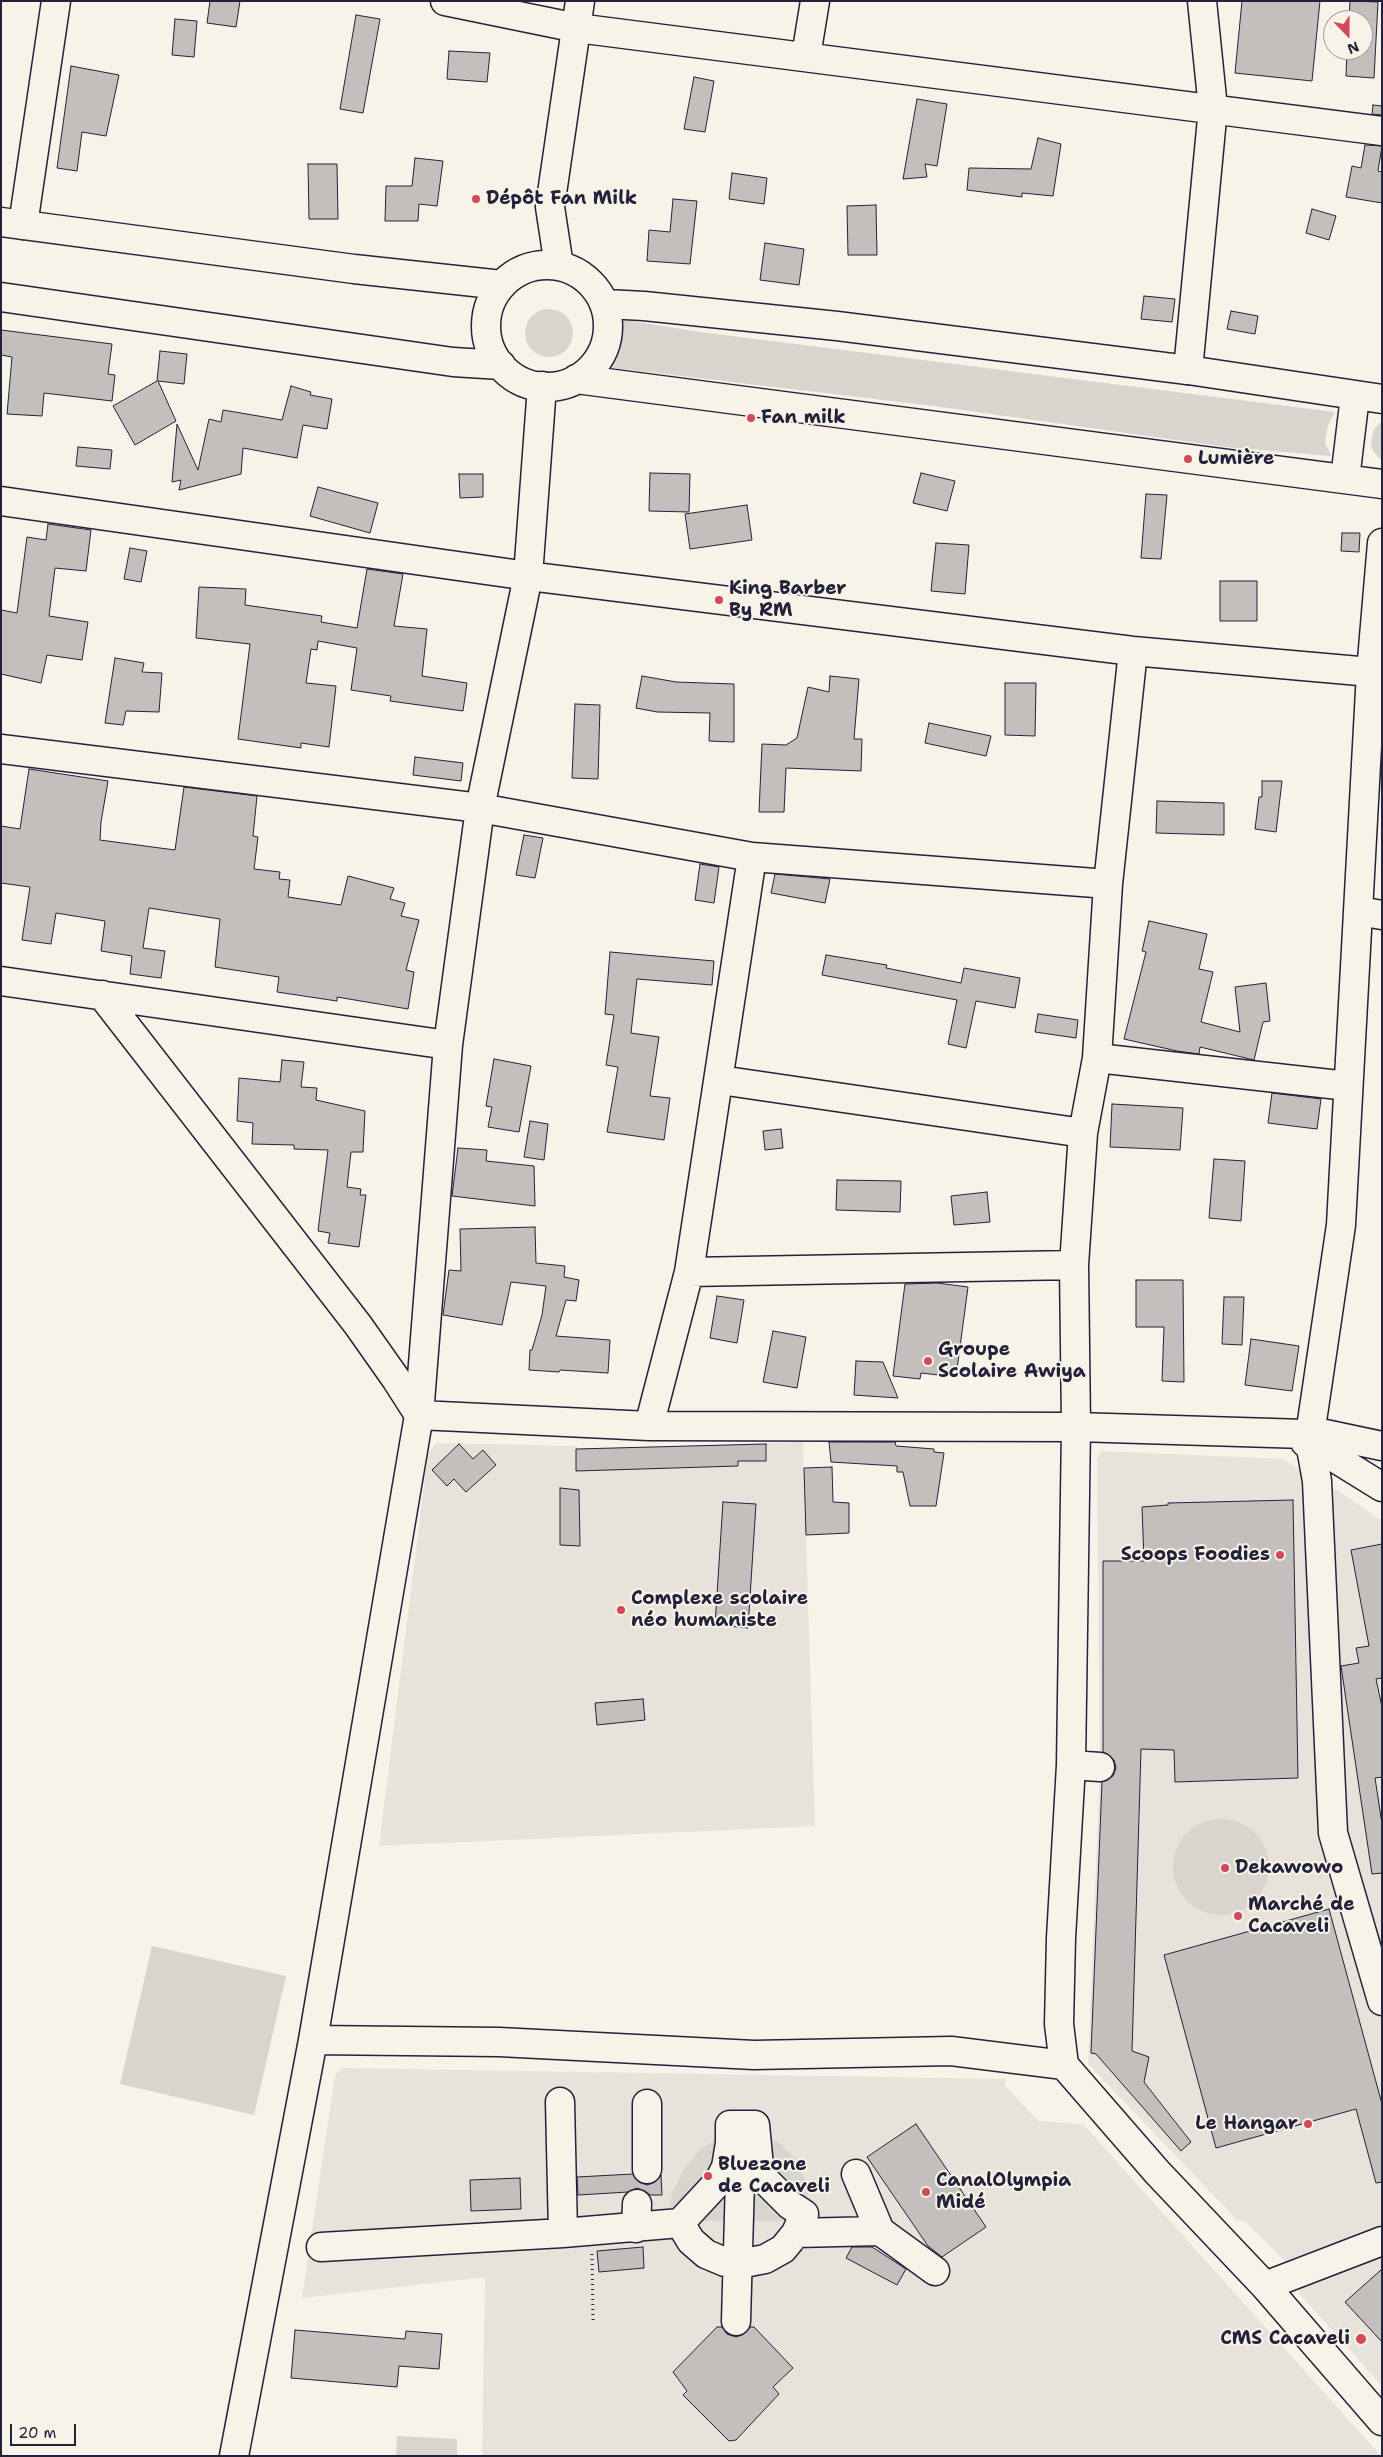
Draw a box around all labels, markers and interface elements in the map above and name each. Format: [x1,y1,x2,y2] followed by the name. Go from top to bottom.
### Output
[1323,10,1373,60] north arrow
[1345,38,1362,58] text: N
[486,188,637,210] place label: Dépôt Fan Milk
[470,193,482,205] marker: Dépôt Fan Milk
[761,407,846,429] place label: Fan milk
[745,412,757,424] marker: Fan milk
[1198,448,1275,470] place label: Lumière
[1182,453,1194,465] marker: Lumière
[729,578,847,622] place label: King Barber By RM
[713,594,725,606] marker: King Barber By RM
[938,1339,1086,1383] place label: Groupe Scolaire Awiya
[922,1355,934,1367] marker: Groupe Scolaire Awiya
[1121,1544,1270,1566] place label: Scoops Foodies
[1274,1549,1286,1561] marker: Scoops Foodies
[631,1588,808,1632] place label: Complexe scolaire néo humaniste
[615,1604,627,1616] marker: Complexe scolaire néo humaniste
[1235,1857,1343,1879] place label: Dekawowo
[1219,1862,1231,1874] marker: Dekawowo
[1248,1894,1355,1938] place label: Marché de Cacaveli
[1232,1910,1244,1922] marker: Marché de Cacaveli
[1195,2113,1298,2135] place label: Le Hangar
[1302,2118,1314,2130] marker: Le Hangar
[718,2154,830,2198] place label: Bluezone de Cacaveli
[702,2170,714,2182] marker: Bluezone de Cacaveli
[936,2170,1071,2214] place label: CanalOlympia Midé
[920,2186,932,2198] marker: CanalOlympia Midé
[1220,2328,1350,2350] place label: CMS Cacaveli
[1354,2332,1368,2346] marker: CMS Cacaveli
[12,2414,79,2446] scale bar
[18,2423,57,2443] text: 20 m

